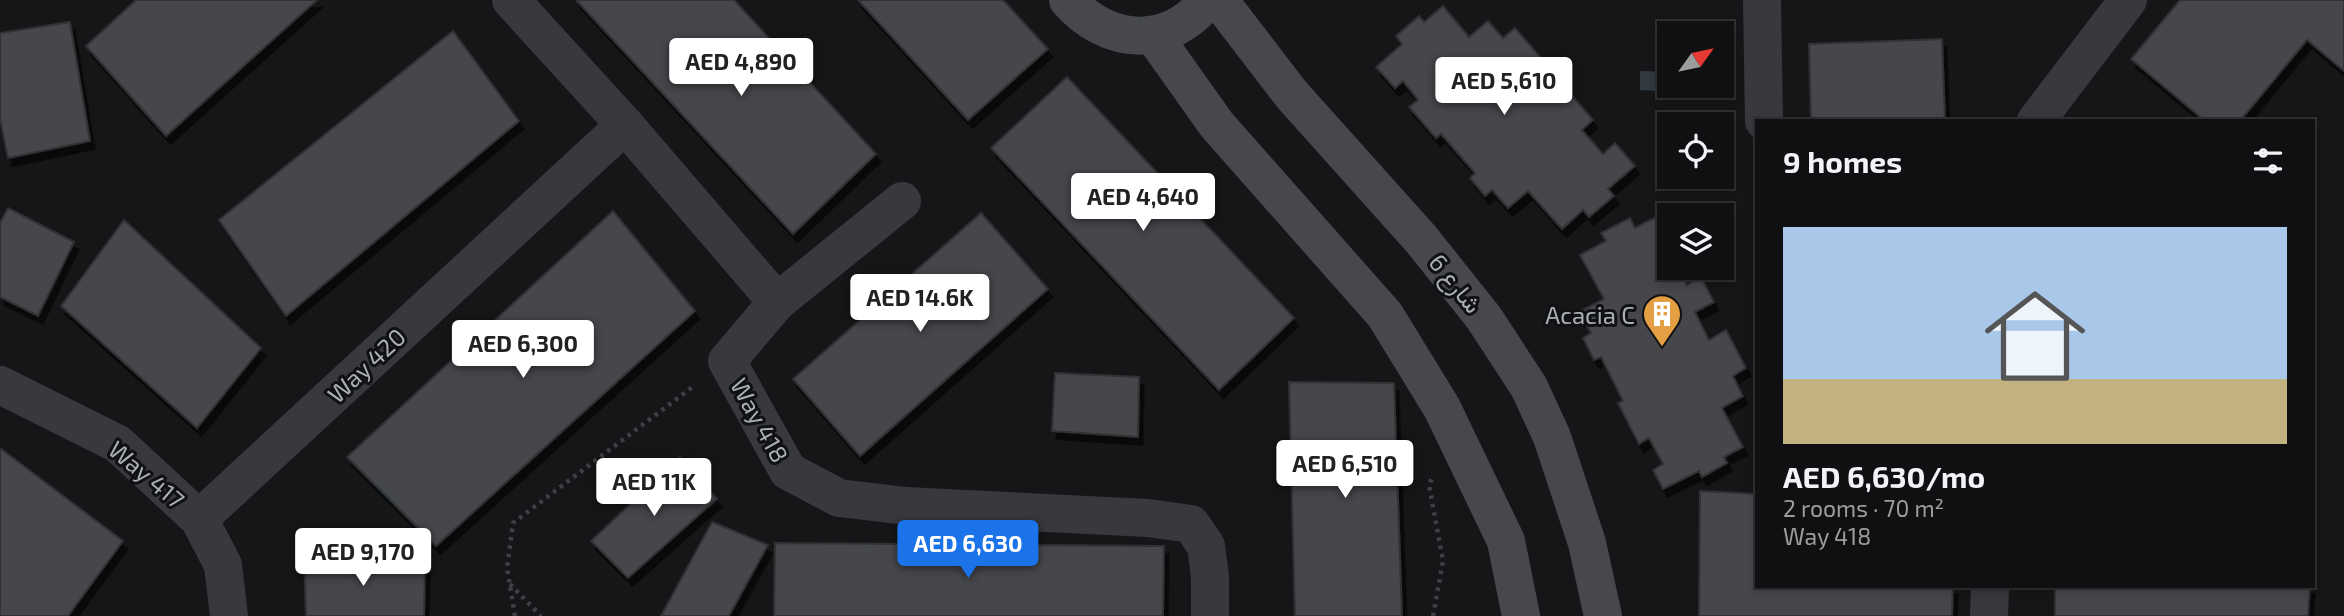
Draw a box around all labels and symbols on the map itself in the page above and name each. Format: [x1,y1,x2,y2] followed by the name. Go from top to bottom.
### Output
[1657,21,1734,98] north arrow
[661,38,821,98] pin: AED 4,890
[1424,58,1584,117] pin: AED 5,610
[1063,174,1223,233] pin: AED 4,640
[1421,248,1488,320] street label: شارع 6
[840,274,1000,334] pin: AED 14.6K
[1641,293,1683,348] building icon: Acacia C
[1545,300,1635,329] place label: Acacia C
[443,320,603,380] pin: AED 6,300
[321,322,411,408] street label: Way 420
[725,373,795,467] street label: Way 418
[103,434,191,514] street label: Way 417
[1265,440,1425,500] pin: AED 6,510
[589,458,719,518] pin: AED 11K
[888,520,1048,580] pin: AED 6,630
[283,528,443,588] pin: AED 9,170

